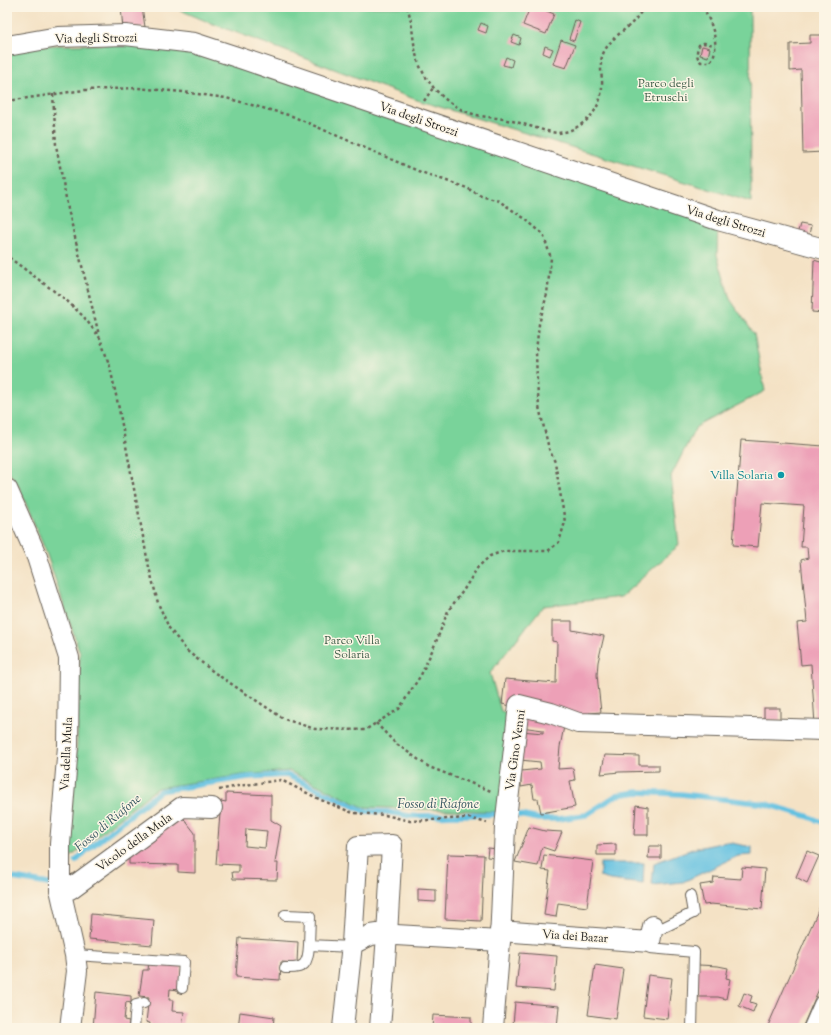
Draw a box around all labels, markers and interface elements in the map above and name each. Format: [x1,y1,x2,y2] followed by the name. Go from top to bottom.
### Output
[55,29,138,49] street label: Via degli Strozzi
[638,75,695,107] park label: Parco degli Etruschi
[377,98,461,142] street label: Via degli Strozzi
[684,201,768,243] street label: Via degli Strozzi
[710,467,773,485] place label: Villa Solaria
[776,470,786,480] marker: Villa Solaria
[324,632,380,664] park label: Parco Villa Solaria
[501,708,531,792] street label: Via Gino Venni
[56,716,78,792] street label: Via della Mula
[71,790,145,857] water label: Fosso di Riafone
[397,796,479,814] water label: Fosso di Riafone
[93,809,177,877] street label: Vicolo della Mula
[541,926,609,948] street label: Via dei Bazar

